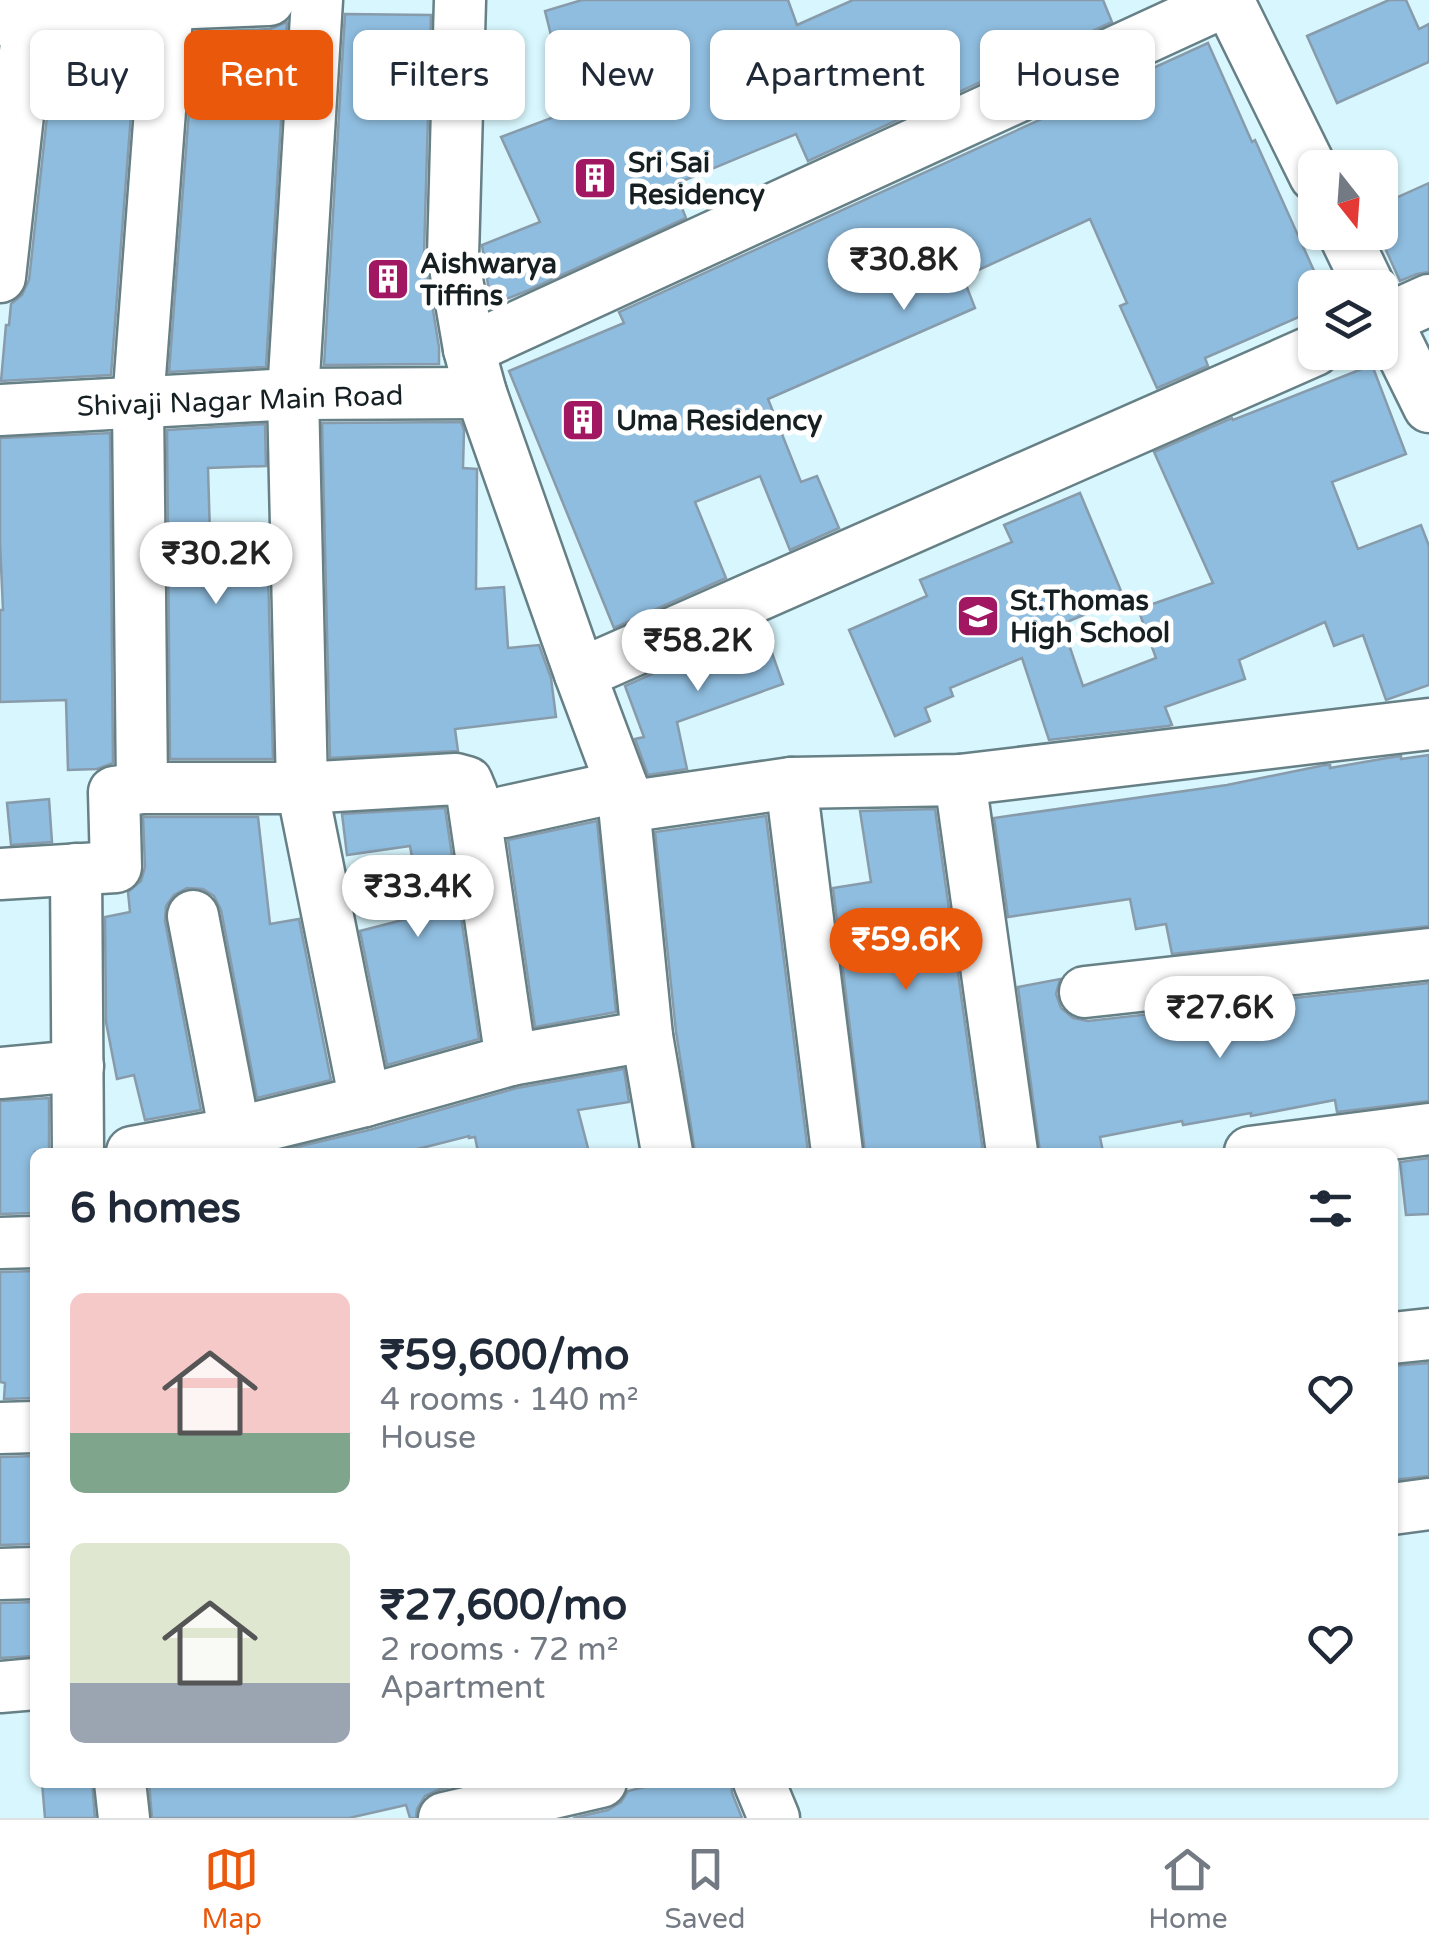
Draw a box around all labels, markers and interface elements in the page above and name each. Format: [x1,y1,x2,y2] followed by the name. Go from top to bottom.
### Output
[30,30,164,120] chip: Buy
[184,30,333,120] chip: Rent
[353,30,525,120] chip: Filters
[545,30,690,120] chip: New
[710,30,960,120] chip: Apartment
[980,30,1155,120] chip: House
[628,146,765,212] place label: Sri Sai Residency
[1298,150,1398,250] north arrow
[1298,150,1398,370] map controls
[572,155,618,201] building icon: Sri Sai Residency
[823,228,985,313] pin: ₹30.8K
[850,241,958,279] text: ₹30.8K
[419,247,557,313] place label: Aishwarya Tiffins
[365,256,411,302] building icon: Aishwarya Tiffins
[1298,270,1398,370] button: layers
[76,378,404,424] street label: Shivaji Nagar Main Road
[560,397,606,443] building icon: Uma Residency
[616,404,822,438] place label: Uma Residency
[135,522,297,607] pin: ₹30.2K
[162,535,270,573] text: ₹30.2K
[1010,584,1170,650] place label: St.Thomas High School
[955,593,1001,639] school or university icon: St.Thomas High School
[617,609,779,694] pin: ₹58.2K
[644,622,752,660] text: ₹58.2K
[337,855,499,940] pin: ₹33.4K
[364,868,472,906] text: ₹33.4K
[825,908,987,993] pin: ₹59.6K
[852,921,960,959] text: ₹59.6K
[1139,976,1301,1061] pin: ₹27.6K
[1166,989,1274,1027] text: ₹27.6K
[1303,1181,1358,1236] icon: filters
[70,1183,241,1234] text: 6 homes
[380,1330,629,1381] text: ₹59,600/mo
[150,1333,270,1453] icon: home
[1303,1366,1358,1421] icon: heart
[380,1381,639,1419] text: 4 rooms · 140 m²
[380,1419,476,1457] text: House
[380,1580,627,1631] text: ₹27,600/mo
[150,1583,270,1703] icon: home
[1303,1616,1358,1671] icon: heart
[380,1631,619,1669] text: 2 rooms · 72 m²
[380,1669,545,1707] text: Apartment
[201,1842,262,1936] tab: Map
[665,1842,746,1936] tab: Saved
[1148,1842,1228,1936] tab: Home

